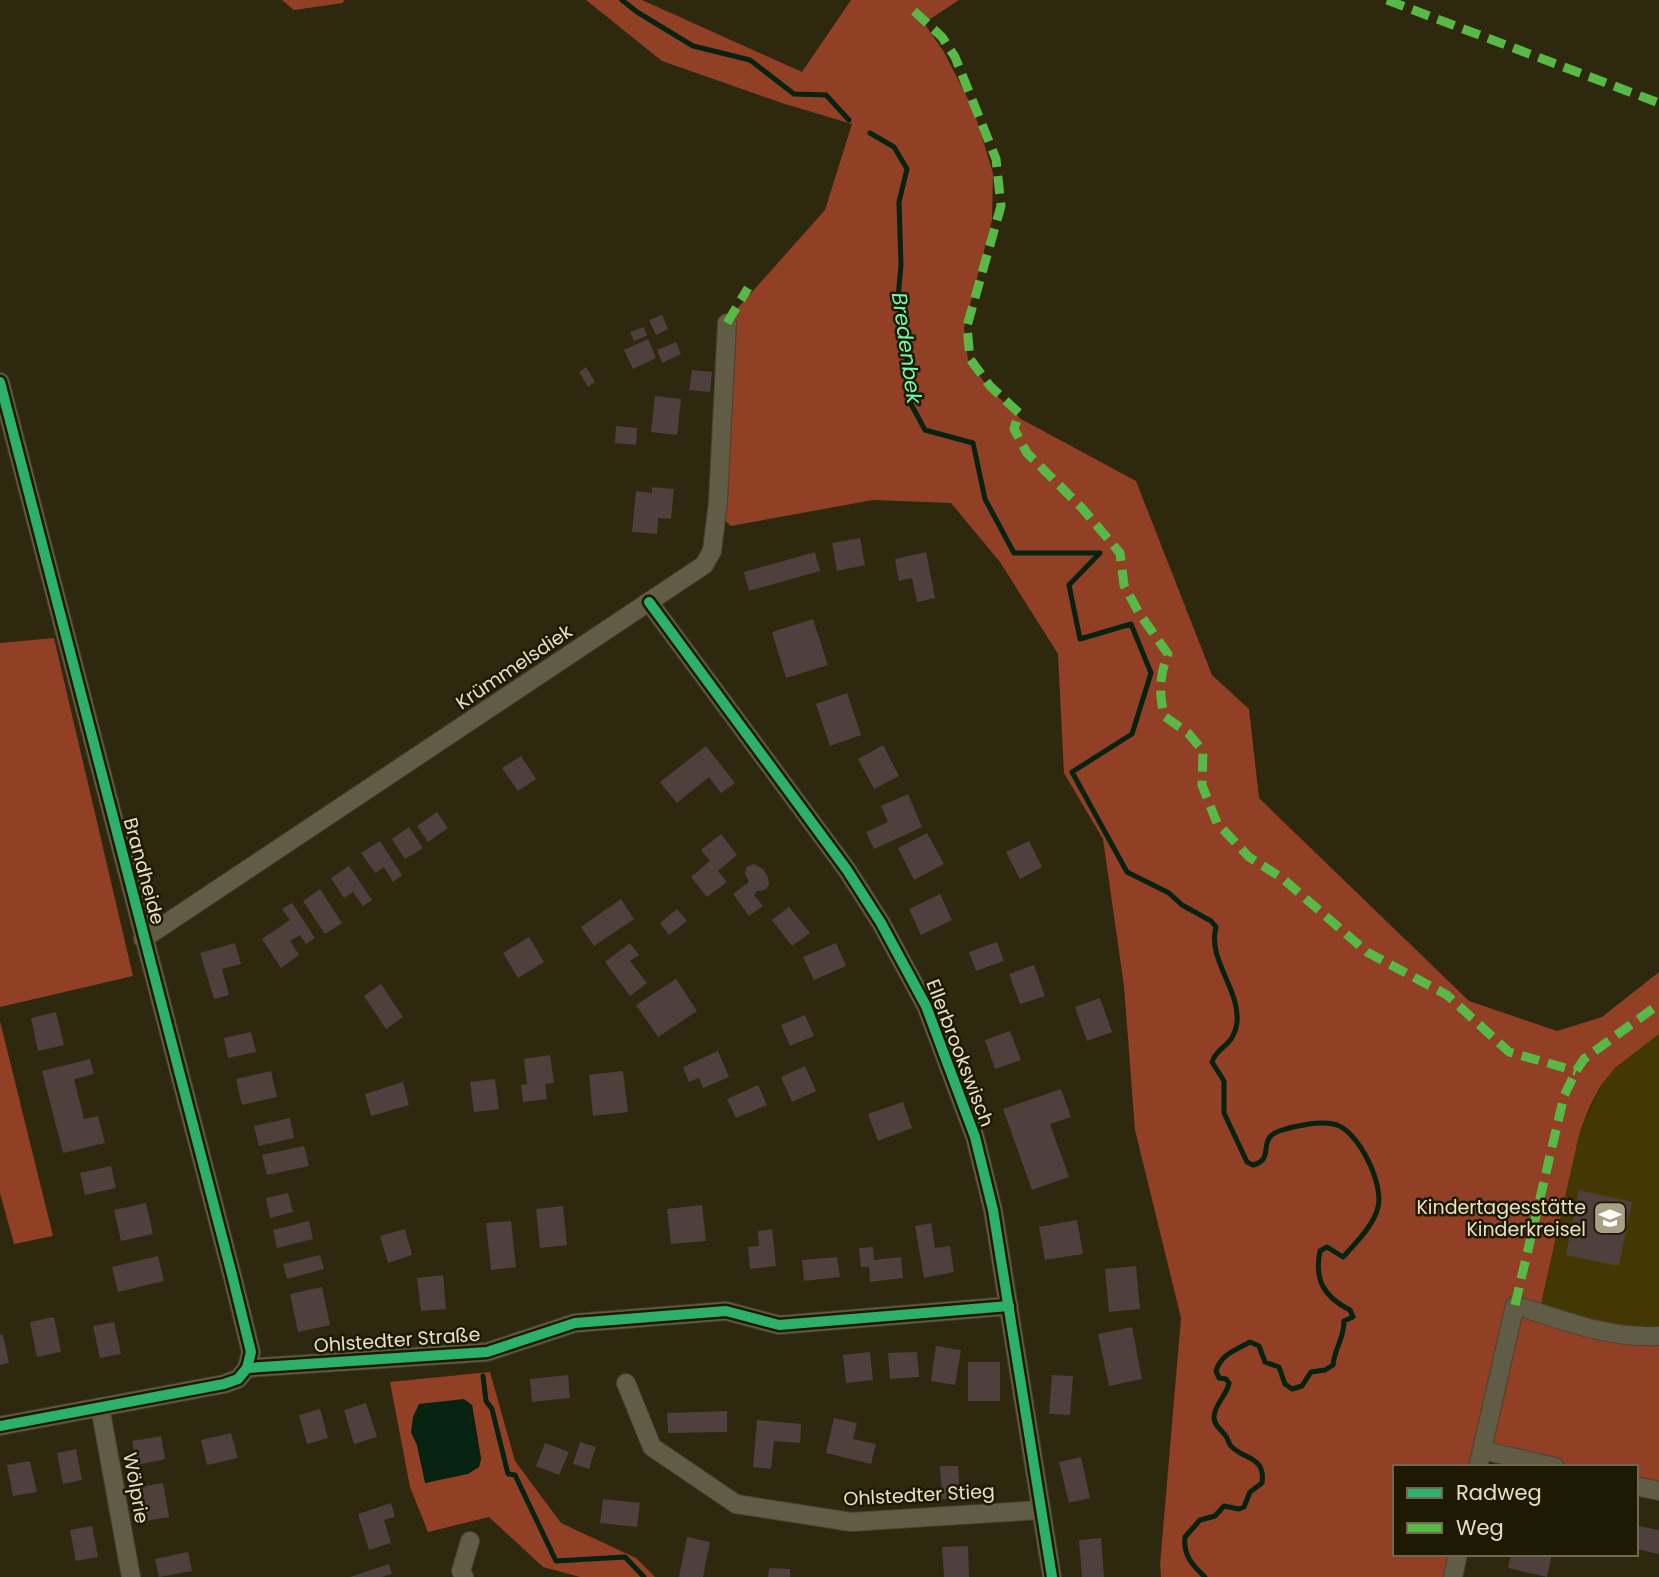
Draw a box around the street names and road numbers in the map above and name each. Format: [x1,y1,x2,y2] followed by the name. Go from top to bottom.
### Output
[450,618,578,716] street label: Krümmelsdiek
[117,814,171,928] street label: Brandheide
[919,975,1001,1131] street label: Ellerbrookswisch
[313,1321,481,1359] street label: Ohlstedter Straße
[116,1450,156,1526] street label: Wölprie
[843,1478,995,1512] street label: Ohlstedter Stieg

